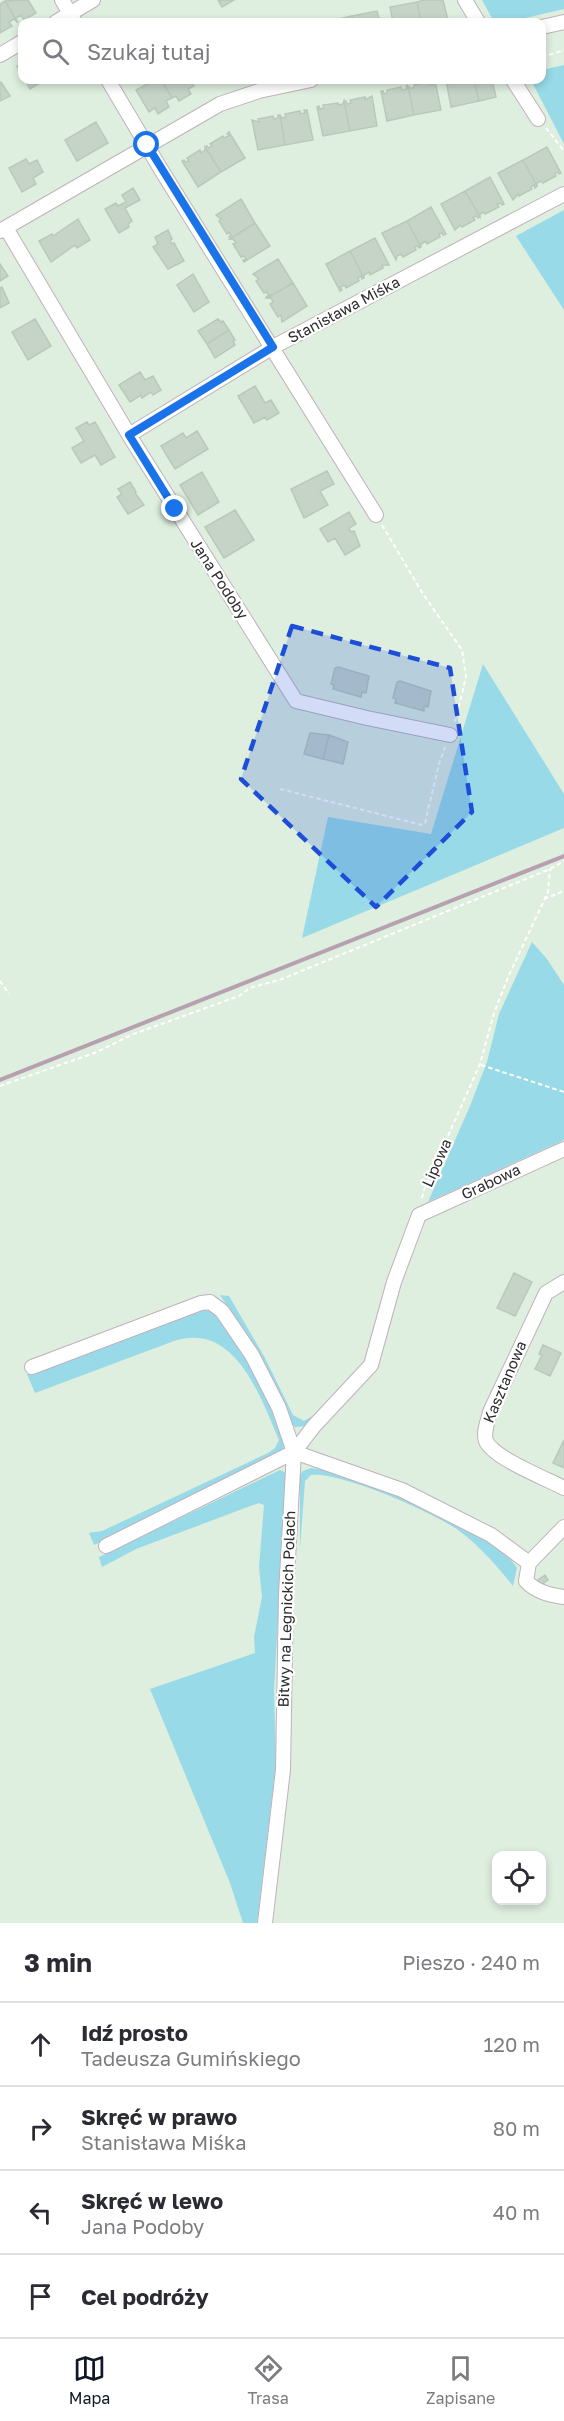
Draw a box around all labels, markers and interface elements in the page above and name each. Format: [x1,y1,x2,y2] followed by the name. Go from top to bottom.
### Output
[18,18,546,84] search box
[39,35,72,68] icon: search
[87,38,211,65] text: Szukaj tutaj
[133,131,159,157] route start
[284,272,403,346] street label: Stanisława Miśka
[161,495,187,521] route end
[187,535,253,623] street label: Jana Podoby
[417,1136,455,1190] street label: Lipowa
[458,1160,523,1203] street label: Grabowa
[479,1338,529,1425] street label: Kasztanowa
[274,1510,298,1708] street label: Bitwy na Legnickich Polach
[492,1851,546,1905] map controls
[492,1851,546,1905] button: locate
[24,1947,92,1978] text: 3 min
[402,1950,540,1974] text: Pieszo · 240 m
[81,2019,188,2046] text: Idź prosto
[24,2028,57,2061] icon: ahead
[484,2032,540,2056] text: 120 m
[81,2046,301,2070] text: Tadeusza Gumińskiego
[81,2103,237,2130] text: Skręć w prawo
[24,2112,57,2145] icon: right
[493,2116,540,2140] text: 80 m
[81,2130,247,2154] text: Stanisława Miśka
[81,2187,223,2214] text: Skręć w lewo
[24,2196,57,2229] icon: left
[493,2200,540,2224] text: 40 m
[81,2214,204,2238] text: Jana Podoby
[24,2280,57,2313] icon: arrive
[81,2283,209,2310] text: Cel podróży
[69,2352,110,2408] tab: Mapa
[248,2352,289,2408] tab: Trasa
[426,2352,495,2408] tab: Zapisane

